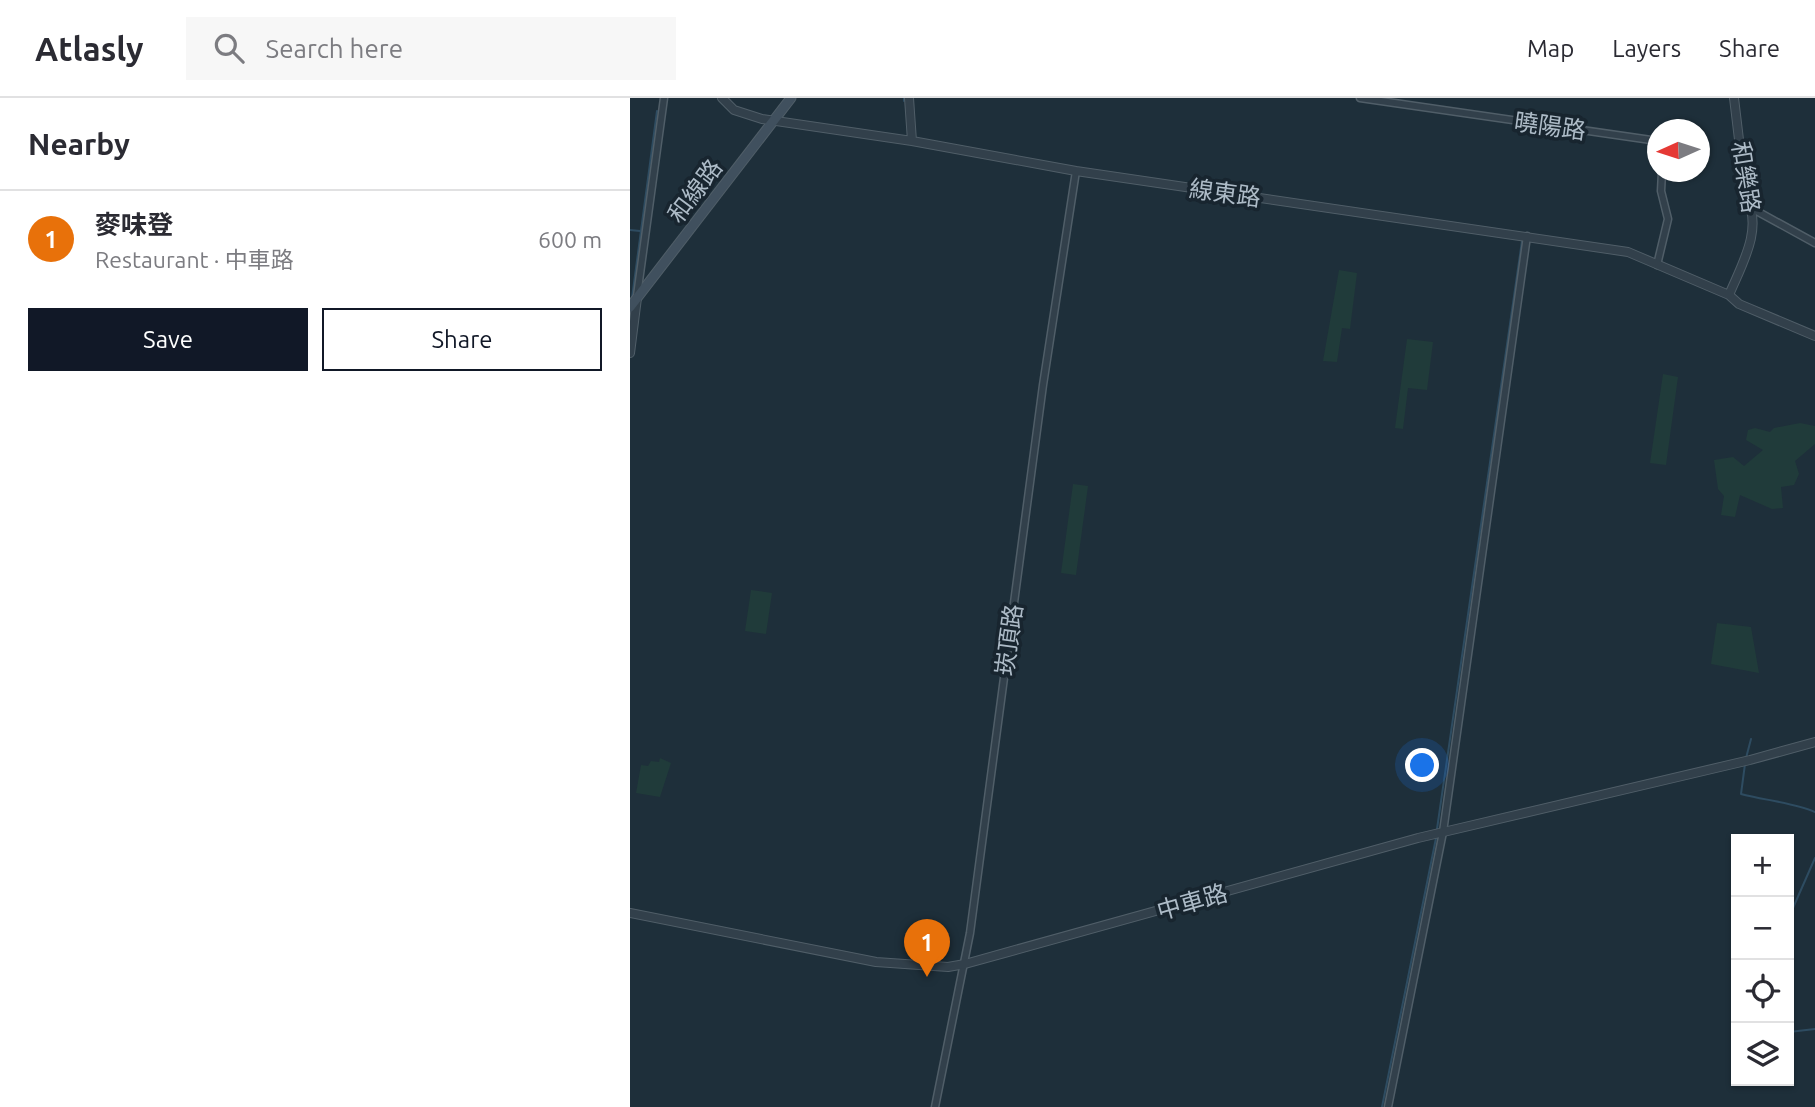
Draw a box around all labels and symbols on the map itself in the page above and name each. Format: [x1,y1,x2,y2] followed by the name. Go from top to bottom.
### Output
[1512,108,1588,144] street label: 曉陽路
[1647,119,1710,182] north arrow
[1727,139,1765,215] street label: 和樂路
[663,154,727,228] street label: 和線路
[1187,175,1263,211] street label: 線東路
[991,602,1027,678] street label: 崁頂路
[1405,748,1439,782] your location
[1154,879,1230,925] street label: 中車路
[904,919,950,977] pin: 1

